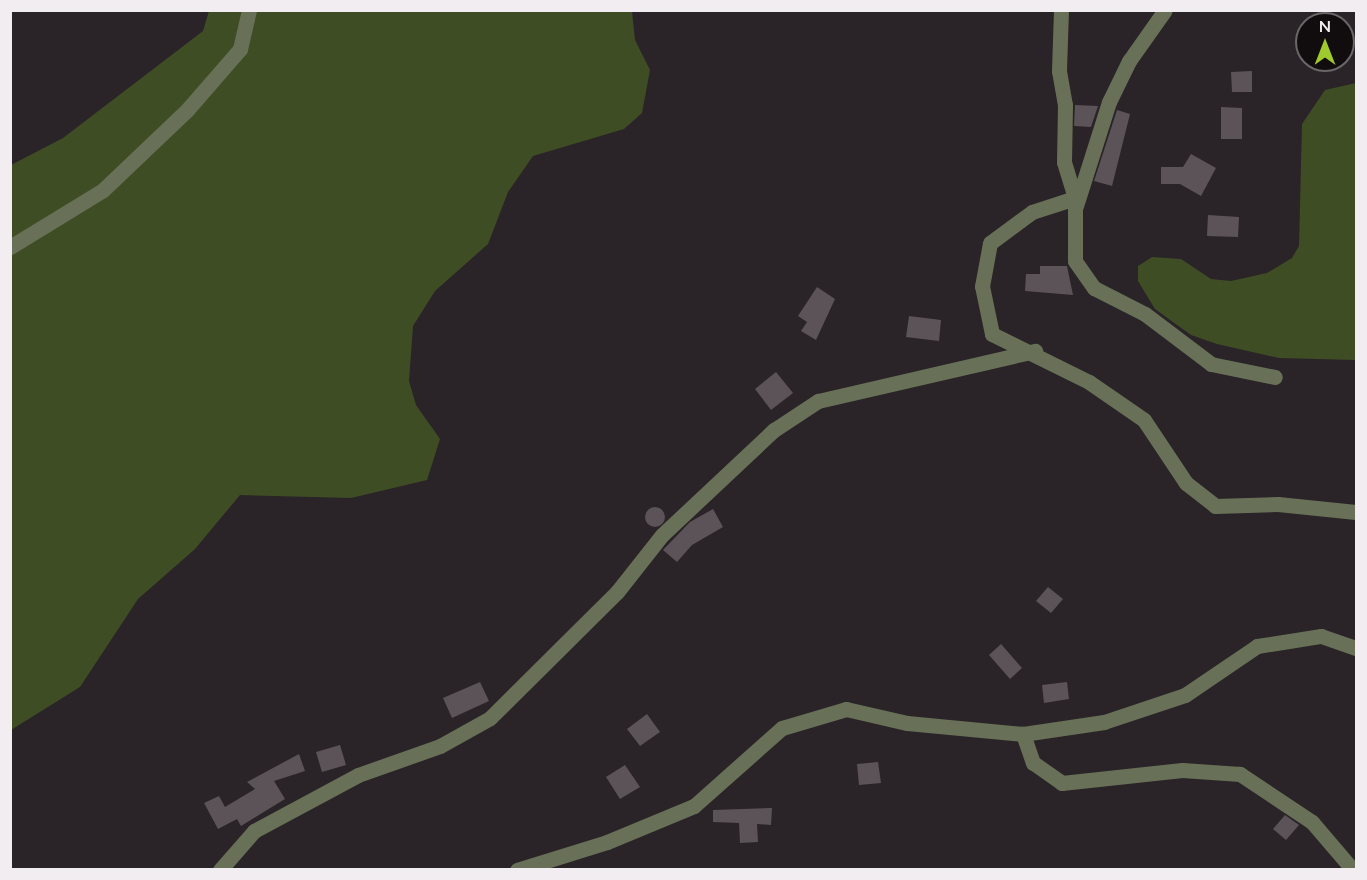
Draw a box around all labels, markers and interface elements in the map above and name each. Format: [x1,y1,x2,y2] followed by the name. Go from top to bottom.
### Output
[1295,12,1355,72] north arrow
[1319,16,1331,35] text: N

